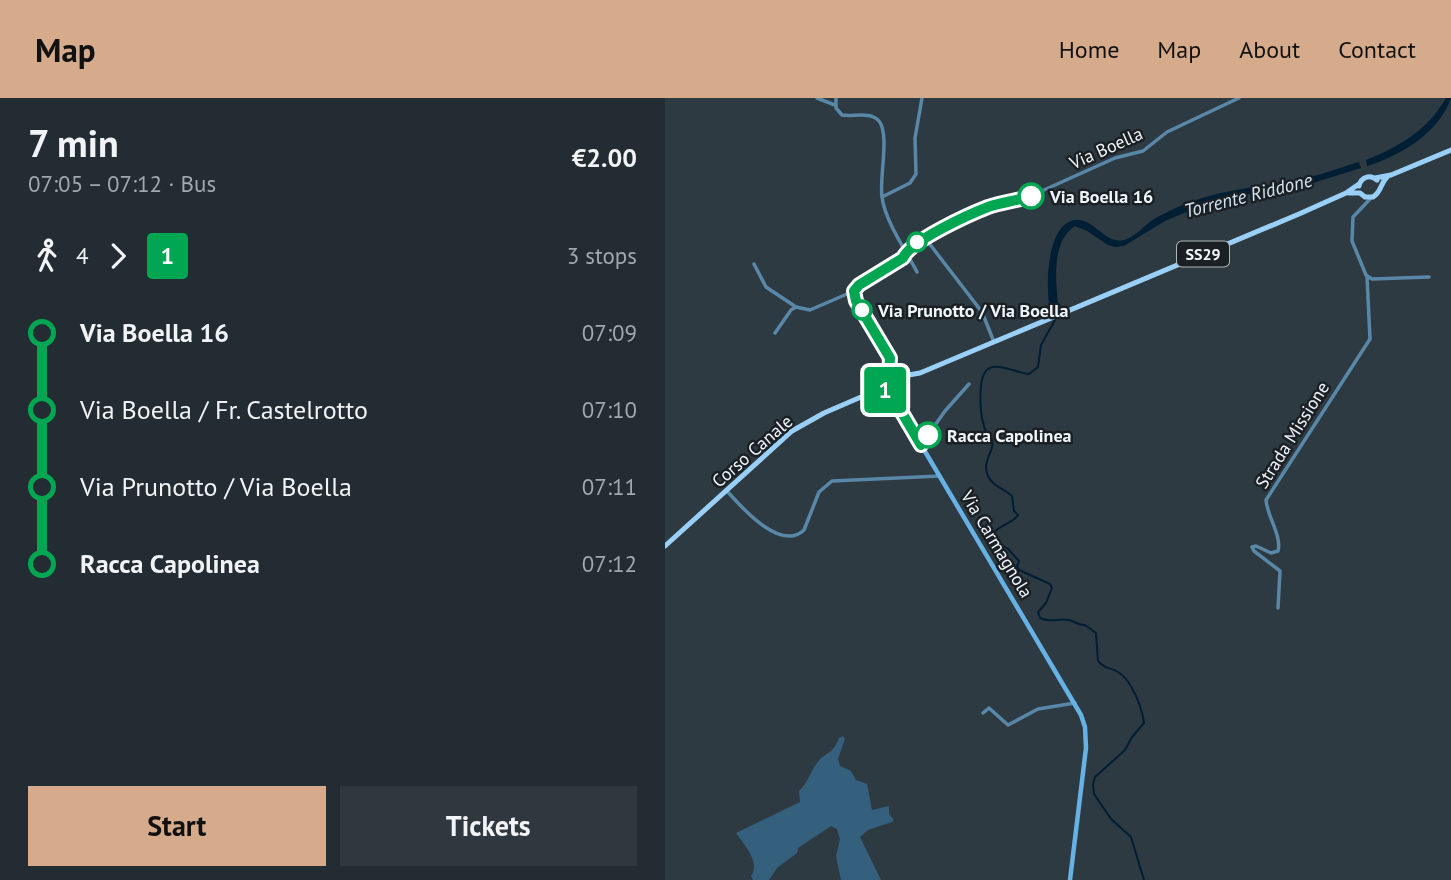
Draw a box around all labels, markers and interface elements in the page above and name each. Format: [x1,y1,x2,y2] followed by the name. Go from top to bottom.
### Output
[35,28,96,71] text: Map
[1059,34,1119,65] text: Home
[1157,34,1201,65] text: Map
[1239,34,1300,65] text: About
[1338,34,1416,65] text: Contact
[28,118,119,167] text: 7 min
[1065,122,1146,175] street label: Via Boella
[572,141,637,174] text: €2.00
[1181,167,1315,223] water label: Torrente Riddone
[28,169,216,198] text: 07:05 – 07:12 · Bus
[1018,183,1044,209] marker: Via Boella 16
[1049,185,1153,208] place label: Via Boella 16
[907,232,927,252] unlabelled marker
[28,237,66,275] icon: walk
[99,237,137,275] icon: forward
[161,240,174,271] text: 1
[76,241,89,270] text: 4
[567,241,637,270] text: 3 stops
[1177,242,1229,266] road number: SS29
[877,299,1069,322] place label: Via Prunotto / Via Boella
[852,300,872,320] marker: Via Prunotto / Via Boella
[80,316,229,349] text: Via Boella 16
[582,318,637,347] text: 07:09
[862,367,908,413] line badge: 1
[878,374,892,405] text: 1
[1250,377,1334,493] street label: Strada Missione
[80,393,368,426] text: Via Boella / Fr. Castelrotto
[582,395,637,424] text: 07:10
[707,410,797,492] street label: Corso Canale
[915,422,941,448] marker: Racca Capolinea
[947,424,1072,447] place label: Racca Capolinea
[80,470,352,503] text: Via Prunotto / Via Boella
[582,472,637,501] text: 07:11
[956,485,1038,602] street label: Via Carmagnola
[80,547,260,580] text: Racca Capolinea
[582,549,637,578] text: 07:12
[28,786,326,866] button: Start
[340,786,637,866] button: Tickets

